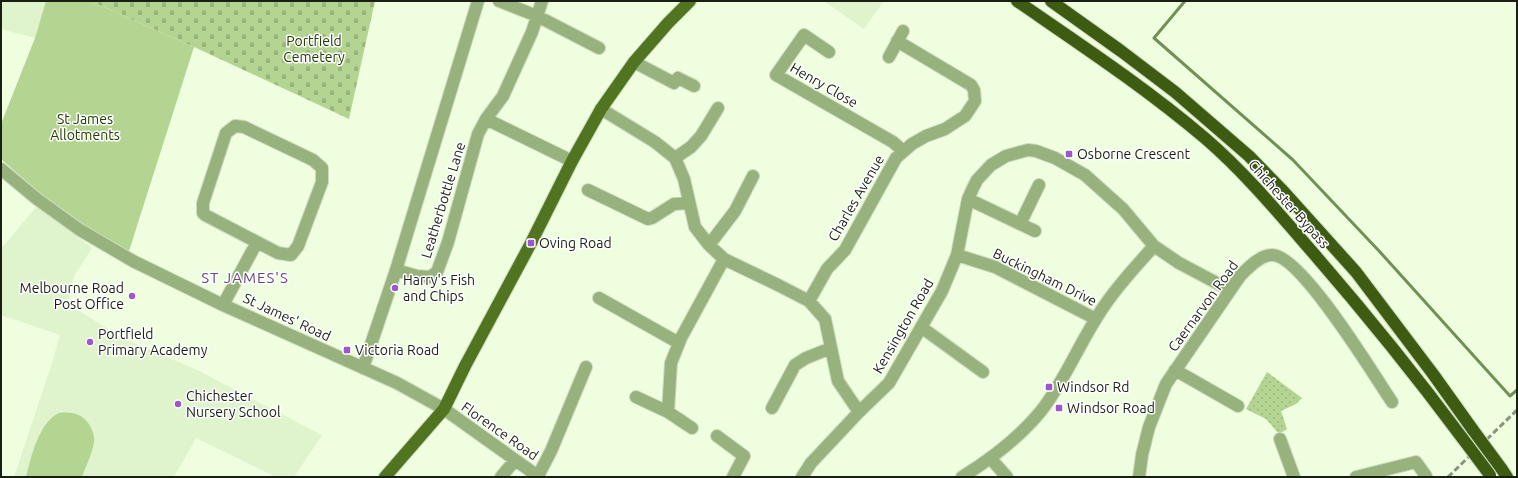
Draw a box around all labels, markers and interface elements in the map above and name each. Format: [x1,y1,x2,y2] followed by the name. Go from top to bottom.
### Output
[283,33,345,65] park label: Portfield Cemetery
[787,59,861,111] street label: Henry Close
[50,111,120,143] park label: St James Allotments
[418,140,468,260] street label: Leatherbottle Lane
[1077,146,1190,162] place label: Osborne Crescent
[1064,149,1074,159] marker: Osborne Crescent
[825,152,887,244] street label: Charles Avenue
[1245,157,1333,251] street label: Chichester Bypass
[539,235,612,251] place label: Oving Road
[526,238,536,248] marker: Oving Road
[990,245,1100,309] street label: Buckingham Drive
[1165,258,1241,354] street label: Caernarvon Road
[201,269,289,286] district label: ST JAMES'S
[403,272,475,304] place label: Harry's Fish and Chips
[869,276,937,376] street label: Kensington Road
[20,280,124,312] place label: Melbourne Road Post Office
[390,283,400,293] marker: Harry's Fish and Chips
[241,290,333,344] street label: St James' Road
[127,291,137,301] marker: Melbourne Road Post Office
[98,326,208,358] place label: Portfield Primary Academy
[85,337,95,347] marker: Portfield Primary Academy
[355,342,439,358] place label: Victoria Road
[342,345,352,355] marker: Victoria Road
[1057,379,1129,395] place label: Windsor Rd
[1044,382,1054,392] marker: Windsor Rd
[186,388,281,420] place label: Chichester Nursery School
[173,399,183,409] marker: Chichester Nursery School
[459,399,541,463] street label: Florence Road
[1067,400,1155,416] place label: Windsor Road
[1054,403,1064,413] marker: Windsor Road

